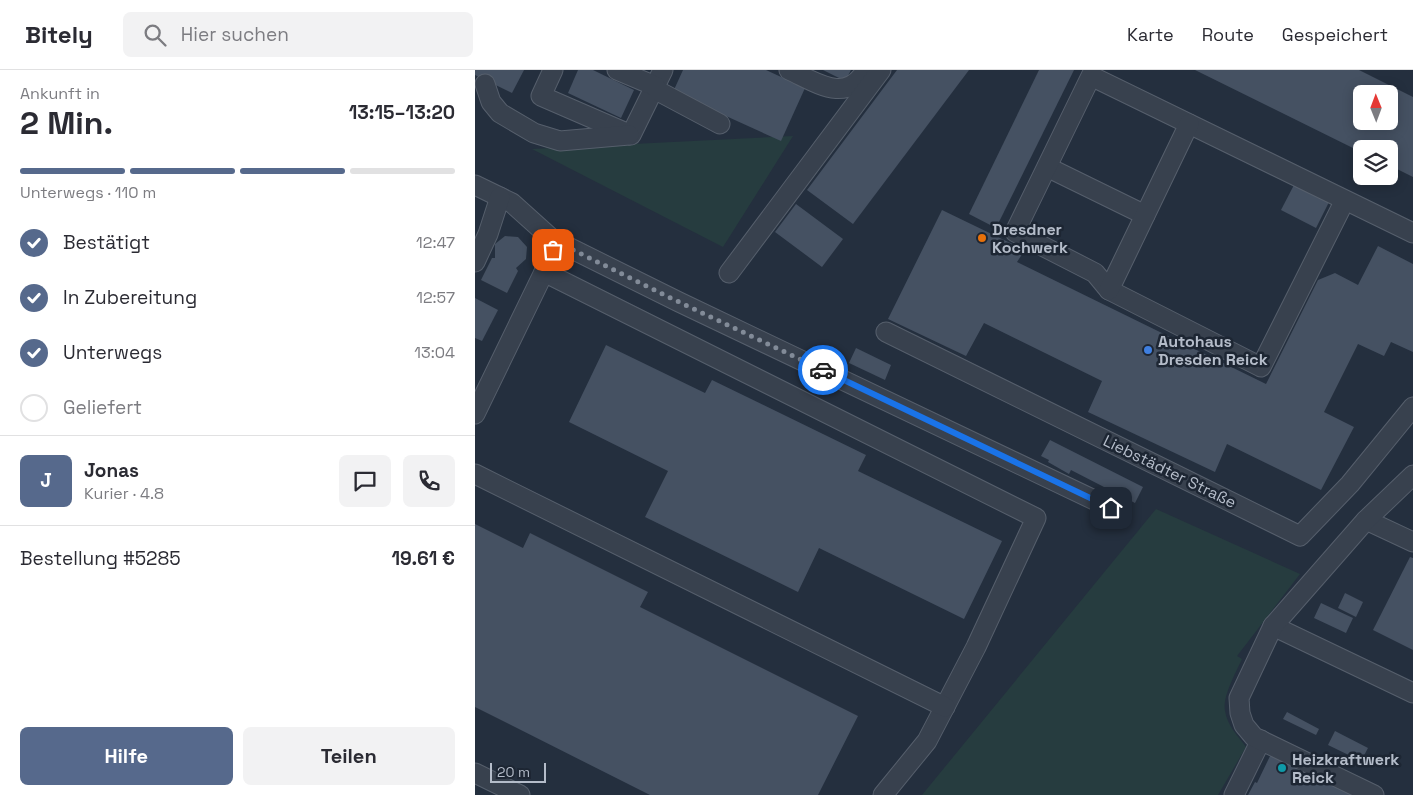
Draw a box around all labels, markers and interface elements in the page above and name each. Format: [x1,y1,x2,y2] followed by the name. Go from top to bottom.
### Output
[123,12,473,57] search box
[25,19,93,50] text: Bitely
[141,21,169,49] icon: search
[181,22,289,47] text: Hier suchen
[1127,23,1174,46] text: Karte
[1202,23,1254,46] text: Route
[1282,23,1388,46] text: Gespeichert
[20,83,100,104] text: Ankunft in
[1353,85,1397,130] north arrow
[1353,85,1398,185] map controls
[349,100,455,125] text: 13:15–13:20
[20,103,113,143] text: 2 Min.
[1353,140,1398,185] button: layers
[20,182,156,203] text: Unterwegs · 110 m
[992,219,1068,258] place label: Dresdner Kochwerk
[20,229,48,257] icon: check
[532,229,574,271] pin
[63,230,150,255] text: Bestätigt
[416,232,455,253] text: 12:47
[976,232,988,244] marker: Dresdner Kochwerk
[539,236,567,264] icon: bag
[20,284,48,312] icon: check
[63,285,197,310] text: In Zubereitung
[416,287,455,308] text: 12:57
[1158,331,1268,370] place label: Autohaus Dresden Reick
[20,339,48,367] icon: check
[63,340,162,365] text: Unterwegs
[414,342,455,363] text: 13:04
[1142,344,1154,356] marker: Autohaus Dresden Reick
[798,345,848,395] courier
[809,356,837,384] icon: car
[63,395,142,420] text: Geliefert
[1100,430,1240,513] street label: Liebstädter Straße
[339,455,391,507] button: chat
[403,455,455,507] button: phone
[84,458,139,483] text: Jonas
[40,468,52,493] text: J
[84,483,164,504] text: Kurier · 4.8
[1090,487,1132,529] pin
[1097,494,1125,522] icon: home
[20,546,181,571] text: Bestellung #5285
[391,546,455,571] text: 19.61 €
[20,727,233,785] button: Hilfe
[243,727,455,785] button: Teilen
[1292,749,1399,788] place label: Heizkraftwerk Reick
[490,760,546,783] scale bar
[1276,762,1288,774] marker: Heizkraftwerk Reick
[497,763,530,781] text: 20 m

